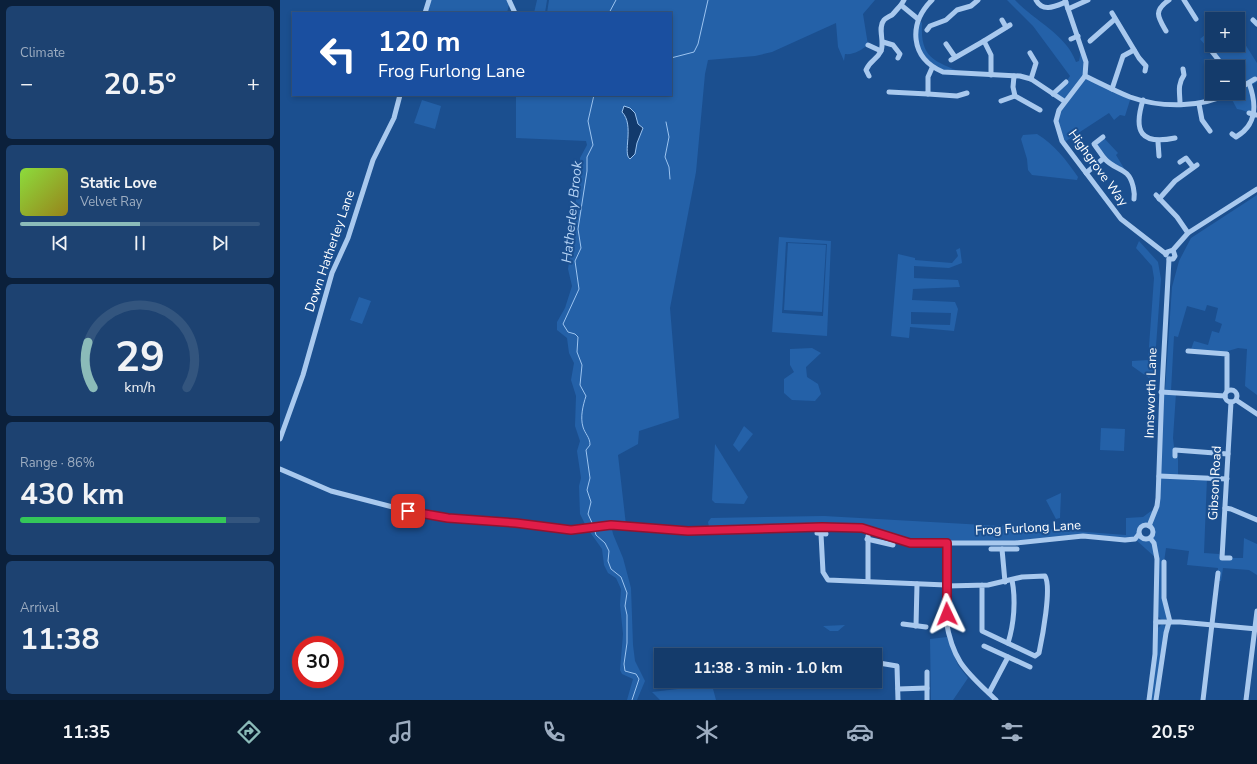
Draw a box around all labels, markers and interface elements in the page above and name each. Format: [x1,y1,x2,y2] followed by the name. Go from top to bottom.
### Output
[1205,12,1245,100] map controls
[1205,12,1245,52] button: +
[378,23,461,61] text: 120 m
[312,28,364,80] icon: left
[20,44,65,62] text: Climate
[378,59,525,83] text: Frog Furlong Lane
[1205,60,1245,100] button: −
[104,64,176,105] text: 20.5°
[20,69,33,99] text: −
[247,69,260,99] text: +
[1064,126,1132,210] street label: Highgrove Way
[557,159,587,264] water label: Hatherley Brook
[80,173,157,193] text: Static Love
[301,188,359,314] street label: Down Hatherley Lane
[80,193,142,211] text: Velvet Ray
[49,232,71,254] icon: previous
[129,232,151,254] icon: pause
[209,232,231,254] icon: next
[115,329,165,386] text: 29
[1140,347,1162,439] street label: Innsworth Lane
[124,378,156,397] text: km/h
[1204,445,1226,521] street label: Gibson Road
[20,454,95,472] text: Range · 86%
[20,474,125,515] text: 430 km
[391,494,425,528] pin
[397,500,419,522] icon: arrive
[974,516,1082,540] street label: Frog Furlong Lane
[926,593,968,635] position arrow
[20,599,59,617] text: Arrival
[20,619,99,660] text: 11:38
[292,636,344,688] speed limit sign: 30
[693,658,843,678] text: 11:38 · 3 min · 1.0 km
[235,718,263,746] icon: directions
[387,718,415,746] icon: music
[540,718,568,746] icon: phone
[693,718,721,746] icon: climate
[846,718,874,746] icon: car
[998,718,1026,746] icon: filters
[62,720,110,744] text: 11:35
[1151,720,1195,744] text: 20.5°

